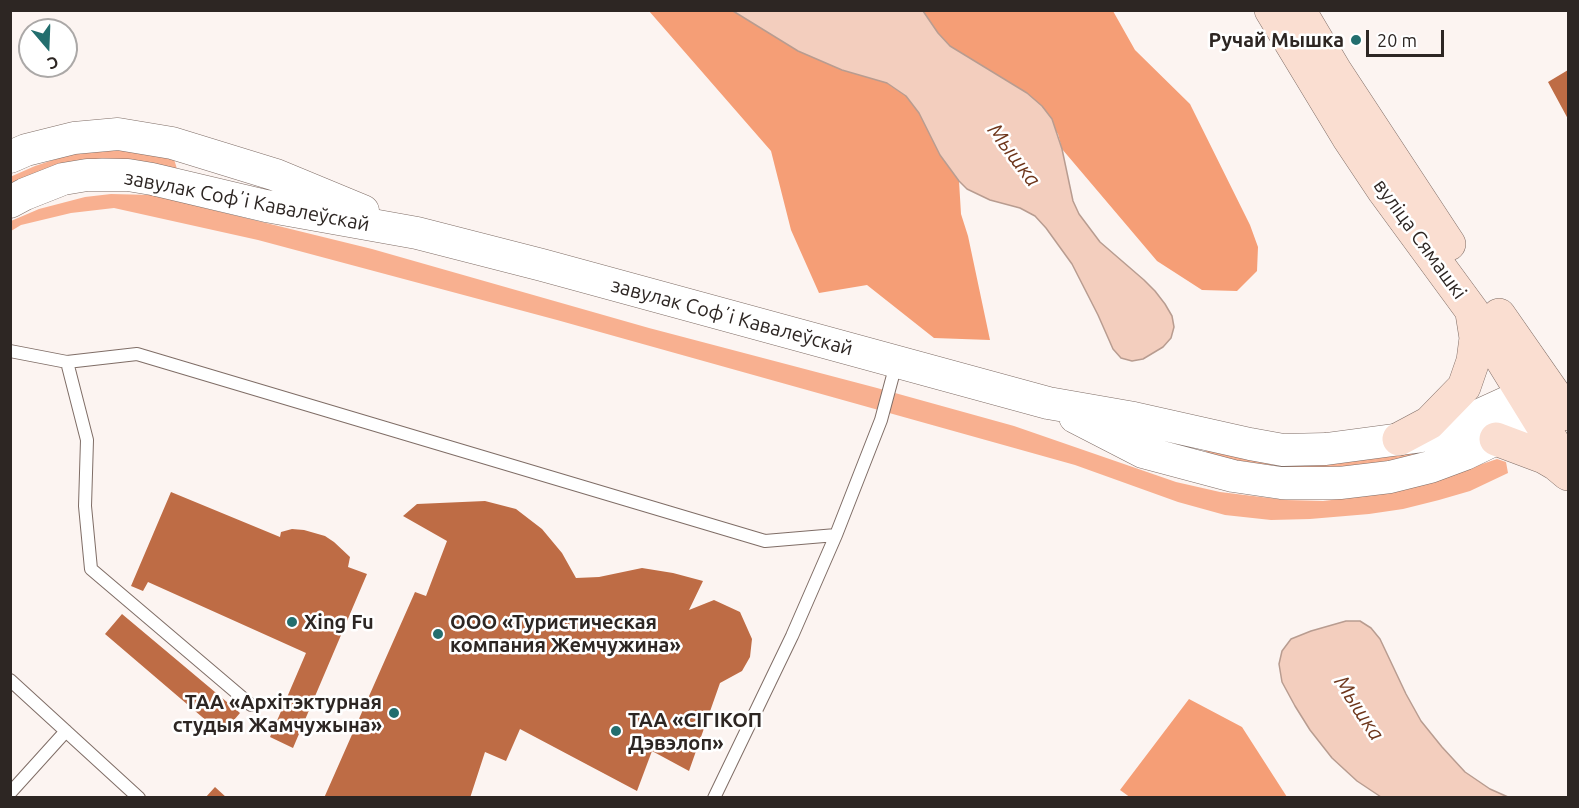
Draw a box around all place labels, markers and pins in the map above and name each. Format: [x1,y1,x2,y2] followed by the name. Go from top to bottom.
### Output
[1209,28,1344,52] place label: Ручай Мышка
[1349,33,1363,47] marker: Ручай Мышка
[304,610,374,634] place label: Xing Fu
[450,610,681,657] place label: ООО «Туристическая компания Жемчужина»
[285,615,299,629] marker: Xing Fu
[431,627,445,641] marker: ООО «Туристическая компания Жемчужина»
[173,690,382,737] place label: ТАА «Архітэктурная студыя Жамчужына»
[387,706,401,720] marker: ТАА «Архітэктурная студыя Жамчужына»
[628,708,762,755] place label: ТАА «СІГІКОП Дэвэлоп»
[609,724,623,738] marker: ТАА «СІГІКОП Дэвэлоп»

